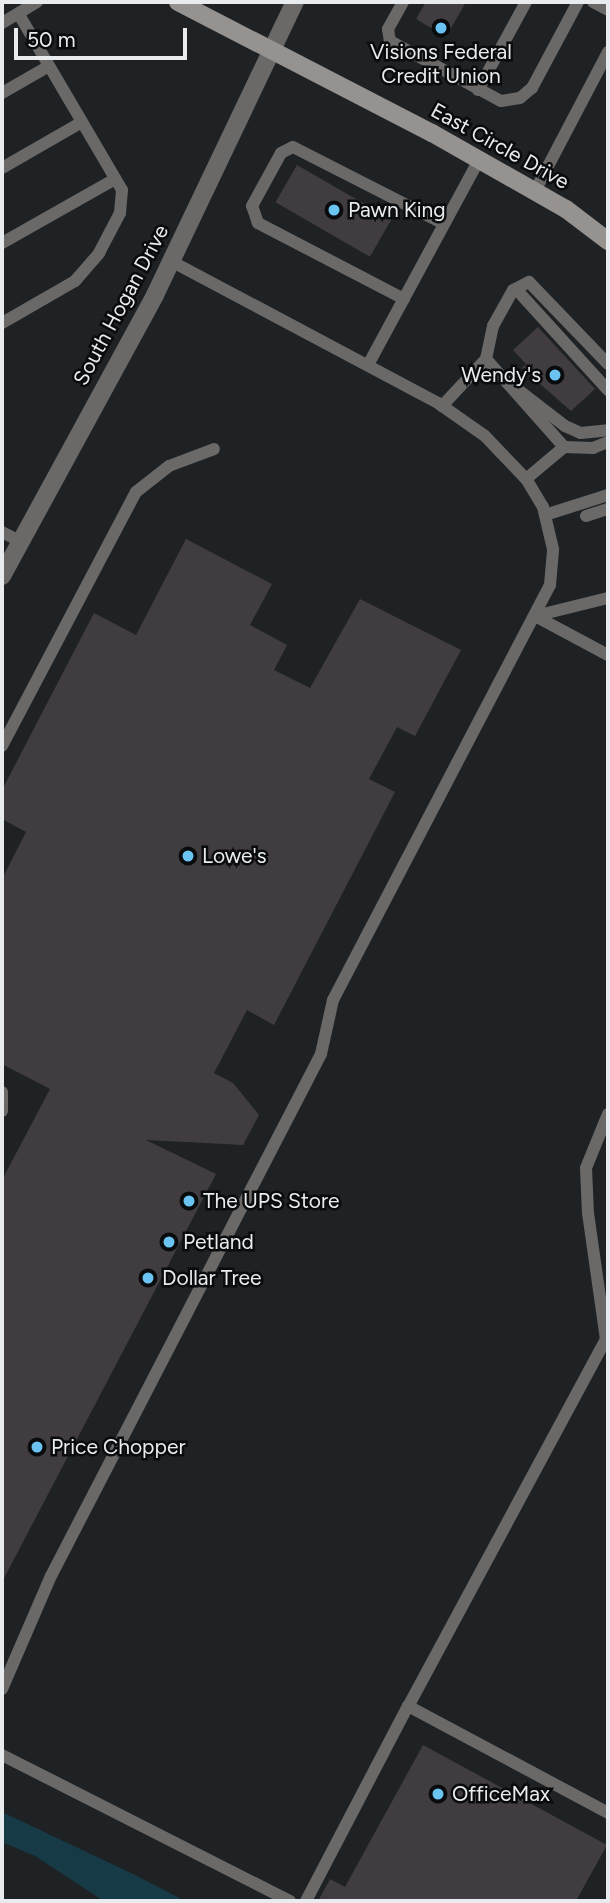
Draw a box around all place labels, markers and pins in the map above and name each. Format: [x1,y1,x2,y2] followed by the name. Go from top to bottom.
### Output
[433,20,449,36] marker: Visions Federal Credit Union
[370,39,512,89] place label: Visions Federal Credit Union
[348,197,446,223] place label: Pawn King
[326,202,342,218] marker: Pawn King
[461,362,541,388] place label: Wendy's
[547,367,563,383] marker: Wendy's
[202,843,266,869] place label: Lowe's
[180,848,196,864] marker: Lowe's
[203,1188,340,1214] place label: The UPS Store
[181,1193,197,1209] marker: The UPS Store
[183,1229,254,1255] place label: Petland
[161,1234,177,1250] marker: Petland
[162,1265,262,1291] place label: Dollar Tree
[140,1270,156,1286] marker: Dollar Tree
[51,1434,185,1460] place label: Price Chopper
[29,1439,45,1455] marker: Price Chopper
[452,1781,550,1807] place label: OfficeMax
[430,1786,446,1802] marker: OfficeMax

